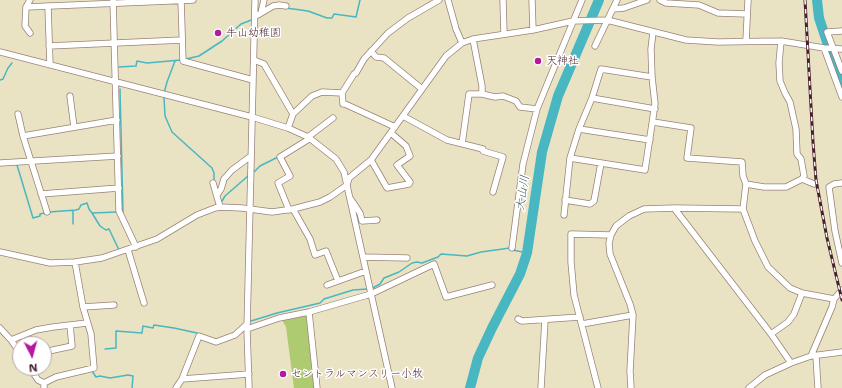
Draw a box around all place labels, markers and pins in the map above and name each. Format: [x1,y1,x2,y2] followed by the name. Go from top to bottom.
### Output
[226,26,281,40] place label: 牛山幼稚園
[213,28,223,38] marker: 牛山幼稚園
[546,54,579,68] place label: 天神社
[533,56,543,66] marker: 天神社
[291,367,423,381] place label: セントラルマンスリー小牧
[278,369,288,379] marker: セントラルマンスリー小牧

